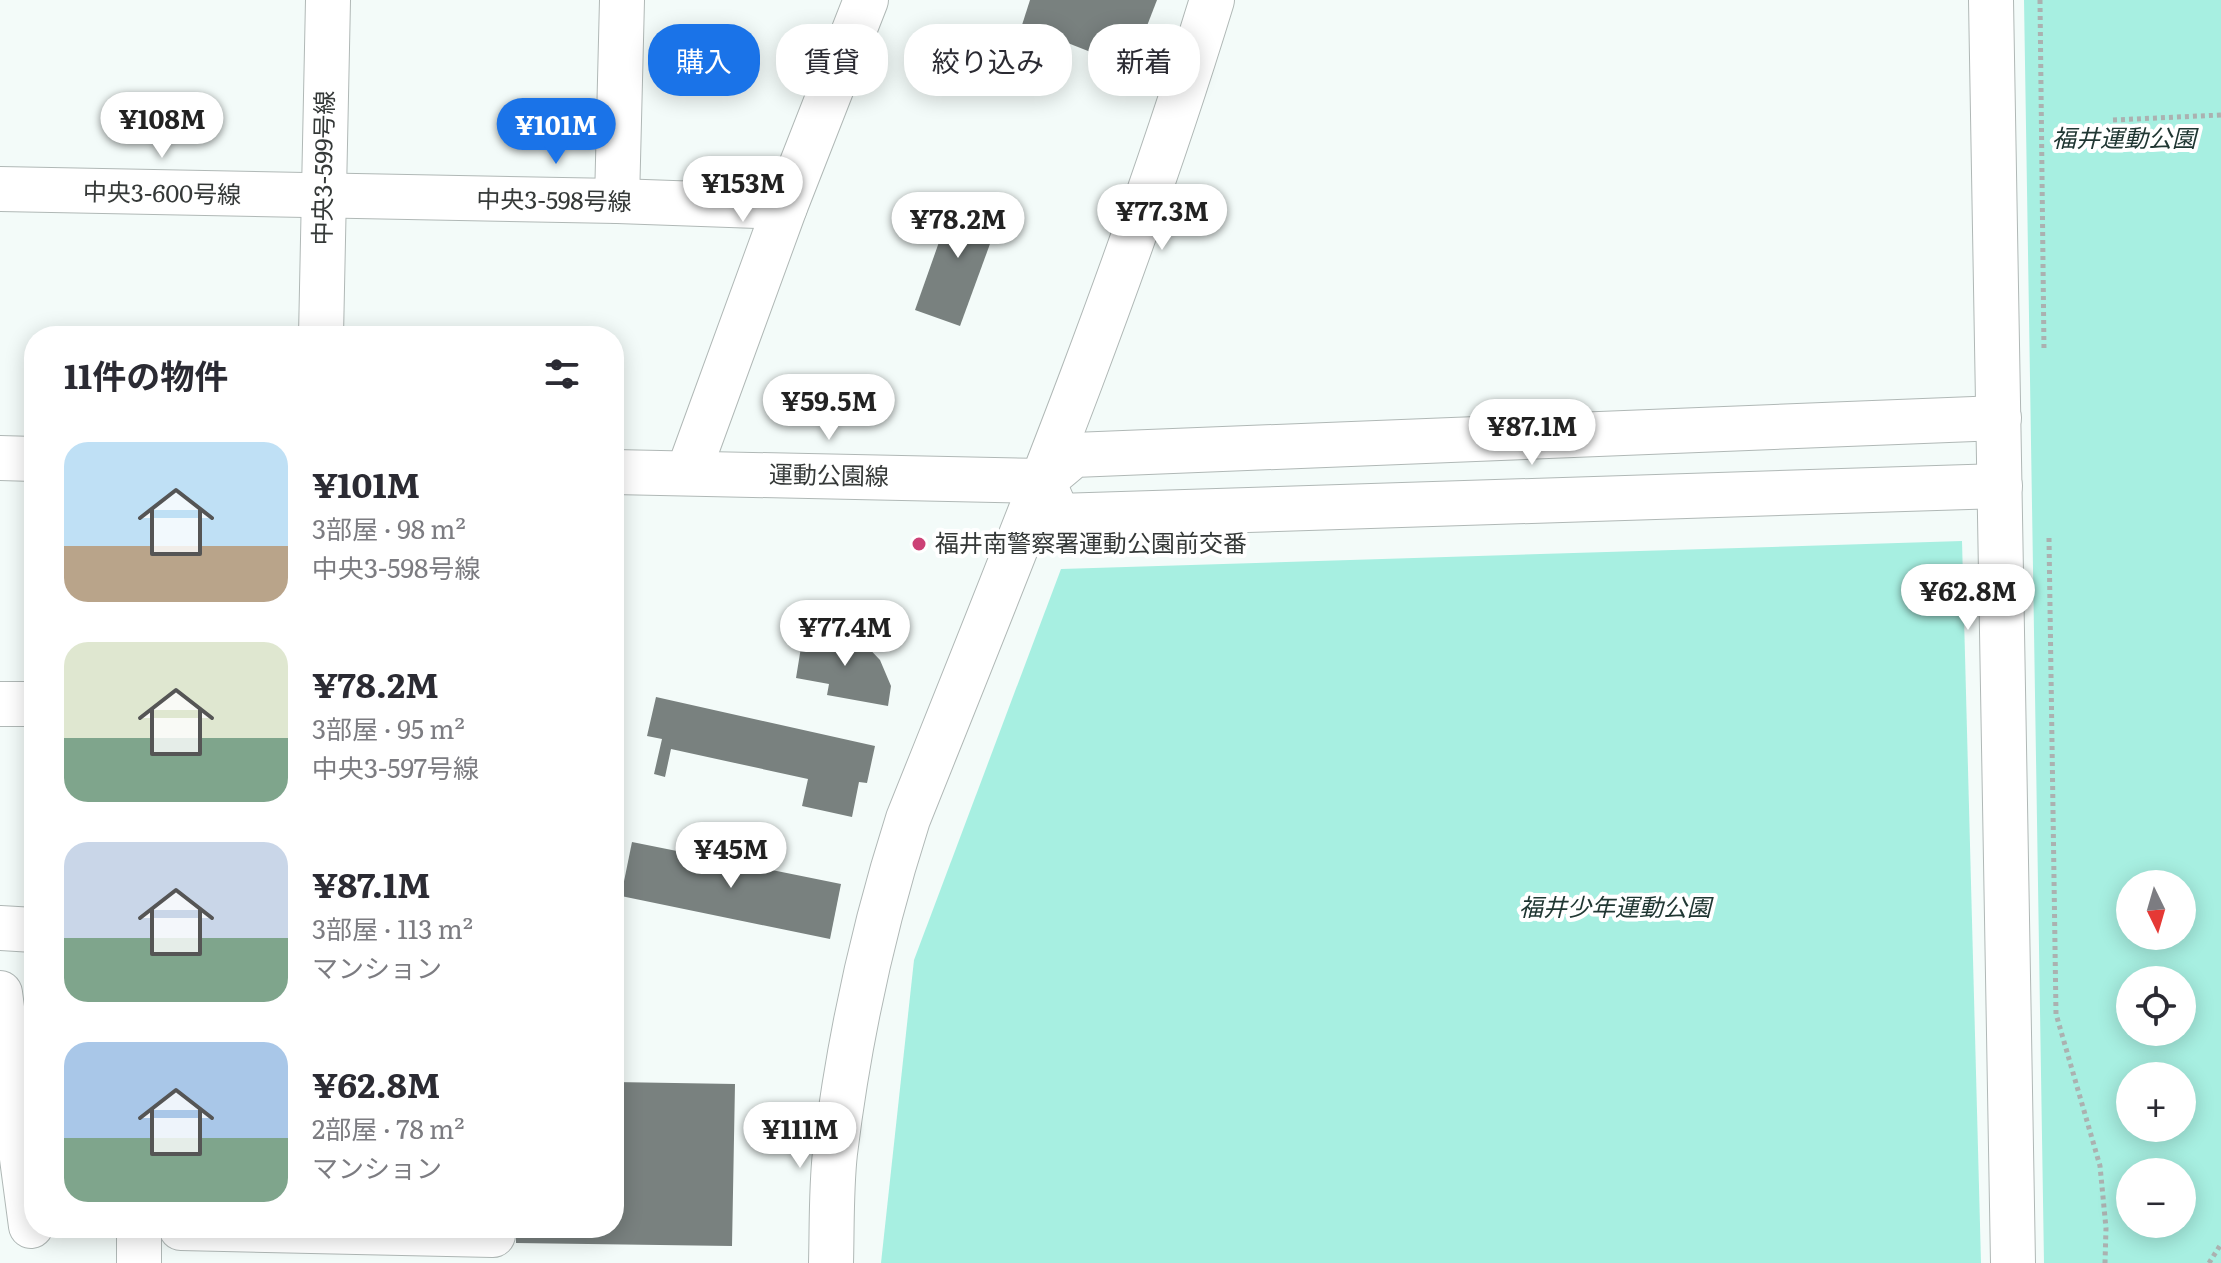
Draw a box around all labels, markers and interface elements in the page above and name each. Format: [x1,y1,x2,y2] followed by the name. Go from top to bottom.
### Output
[648,24,760,96] chip: 購入
[776,24,888,96] chip: 賃貸
[904,24,1072,96] chip: 絞り込み
[1088,24,1200,96] chip: 新着
[303,90,340,246] street label: 中央3-599号線
[106,92,218,160] pin: ¥108M
[118,98,206,137] text: ¥108M
[500,98,612,166] pin: ¥101M
[515,104,597,143] text: ¥101M
[2052,119,2199,154] park label: 福井運動公園
[687,156,799,224] pin: ¥153M
[701,162,785,201] text: ¥153M
[83,173,241,210] street label: 中央3-600号線
[476,180,632,217] street label: 中央3-598号線
[1097,184,1227,252] pin: ¥77.3M
[1115,190,1209,229] text: ¥77.3M
[893,192,1023,260] pin: ¥78.2M
[910,198,1006,237] text: ¥78.2M
[64,349,228,399] text: 11件の物件
[540,352,584,396] icon: filters
[764,374,894,442] pin: ¥59.5M
[781,380,877,419] text: ¥59.5M
[1467,399,1597,467] pin: ¥87.1M
[1487,405,1577,444] text: ¥87.1M
[769,455,889,492] street label: 運動公園線
[312,458,420,508] text: ¥101M
[128,474,224,570] icon: home
[312,508,466,547] text: 3部屋 · 98 m²
[935,524,1247,559] place label: 福井南警察署運動公園前交番
[910,535,928,553] marker: 福井南警察署運動公園前交番
[312,547,480,586] text: 中央3-598号線
[1903,564,2033,632] pin: ¥62.8M
[1919,570,2017,609] text: ¥62.8M
[780,600,910,668] pin: ¥77.4M
[798,606,892,645] text: ¥77.4M
[312,658,439,708] text: ¥78.2M
[128,674,224,770] icon: home
[312,708,465,747] text: 3部屋 · 95 m²
[312,747,479,786] text: 中央3-597号線
[684,822,778,890] pin: ¥45M
[694,828,768,867] text: ¥45M
[312,858,431,908] text: ¥87.1M
[2116,870,2196,950] north arrow
[2116,870,2196,1238] map controls
[128,874,224,970] icon: home
[1519,888,1714,923] park label: 福井少年運動公園
[312,908,473,947] text: 3部屋 · 113 m²
[312,947,442,986] text: マンション
[2116,966,2196,1046] button: locate
[312,1058,440,1108] text: ¥62.8M
[2116,1062,2196,1142] button: +
[128,1074,224,1170] icon: home
[744,1102,856,1170] pin: ¥111M
[312,1108,465,1147] text: 2部屋 · 78 m²
[761,1108,839,1147] text: ¥111M
[312,1147,442,1186] text: マンション
[2116,1158,2196,1238] button: −

